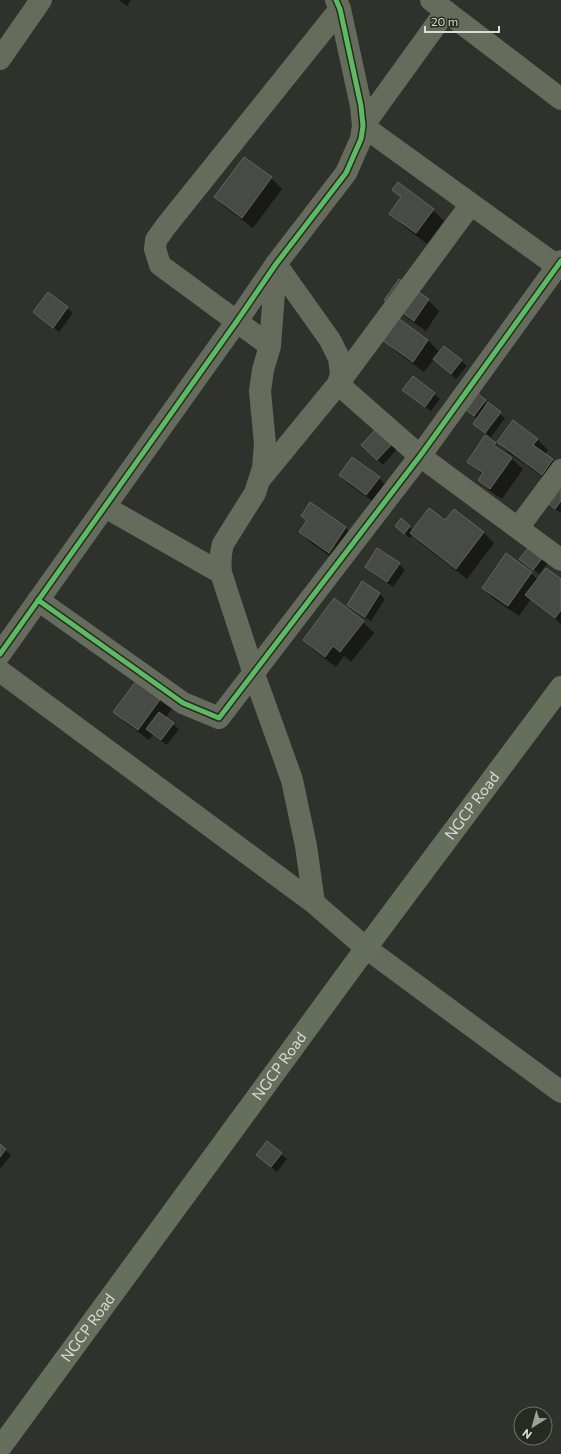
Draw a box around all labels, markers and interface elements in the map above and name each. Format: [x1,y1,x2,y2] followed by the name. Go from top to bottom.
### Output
[425,8,499,34] scale bar
[431,14,458,28] text: 20 m
[440,768,502,843] street label: NGCP Road
[248,1028,309,1103] street label: NGCP Road
[56,1290,118,1365] street label: NGCP Road
[513,1406,553,1446] north arrow
[519,1427,534,1442] text: N

